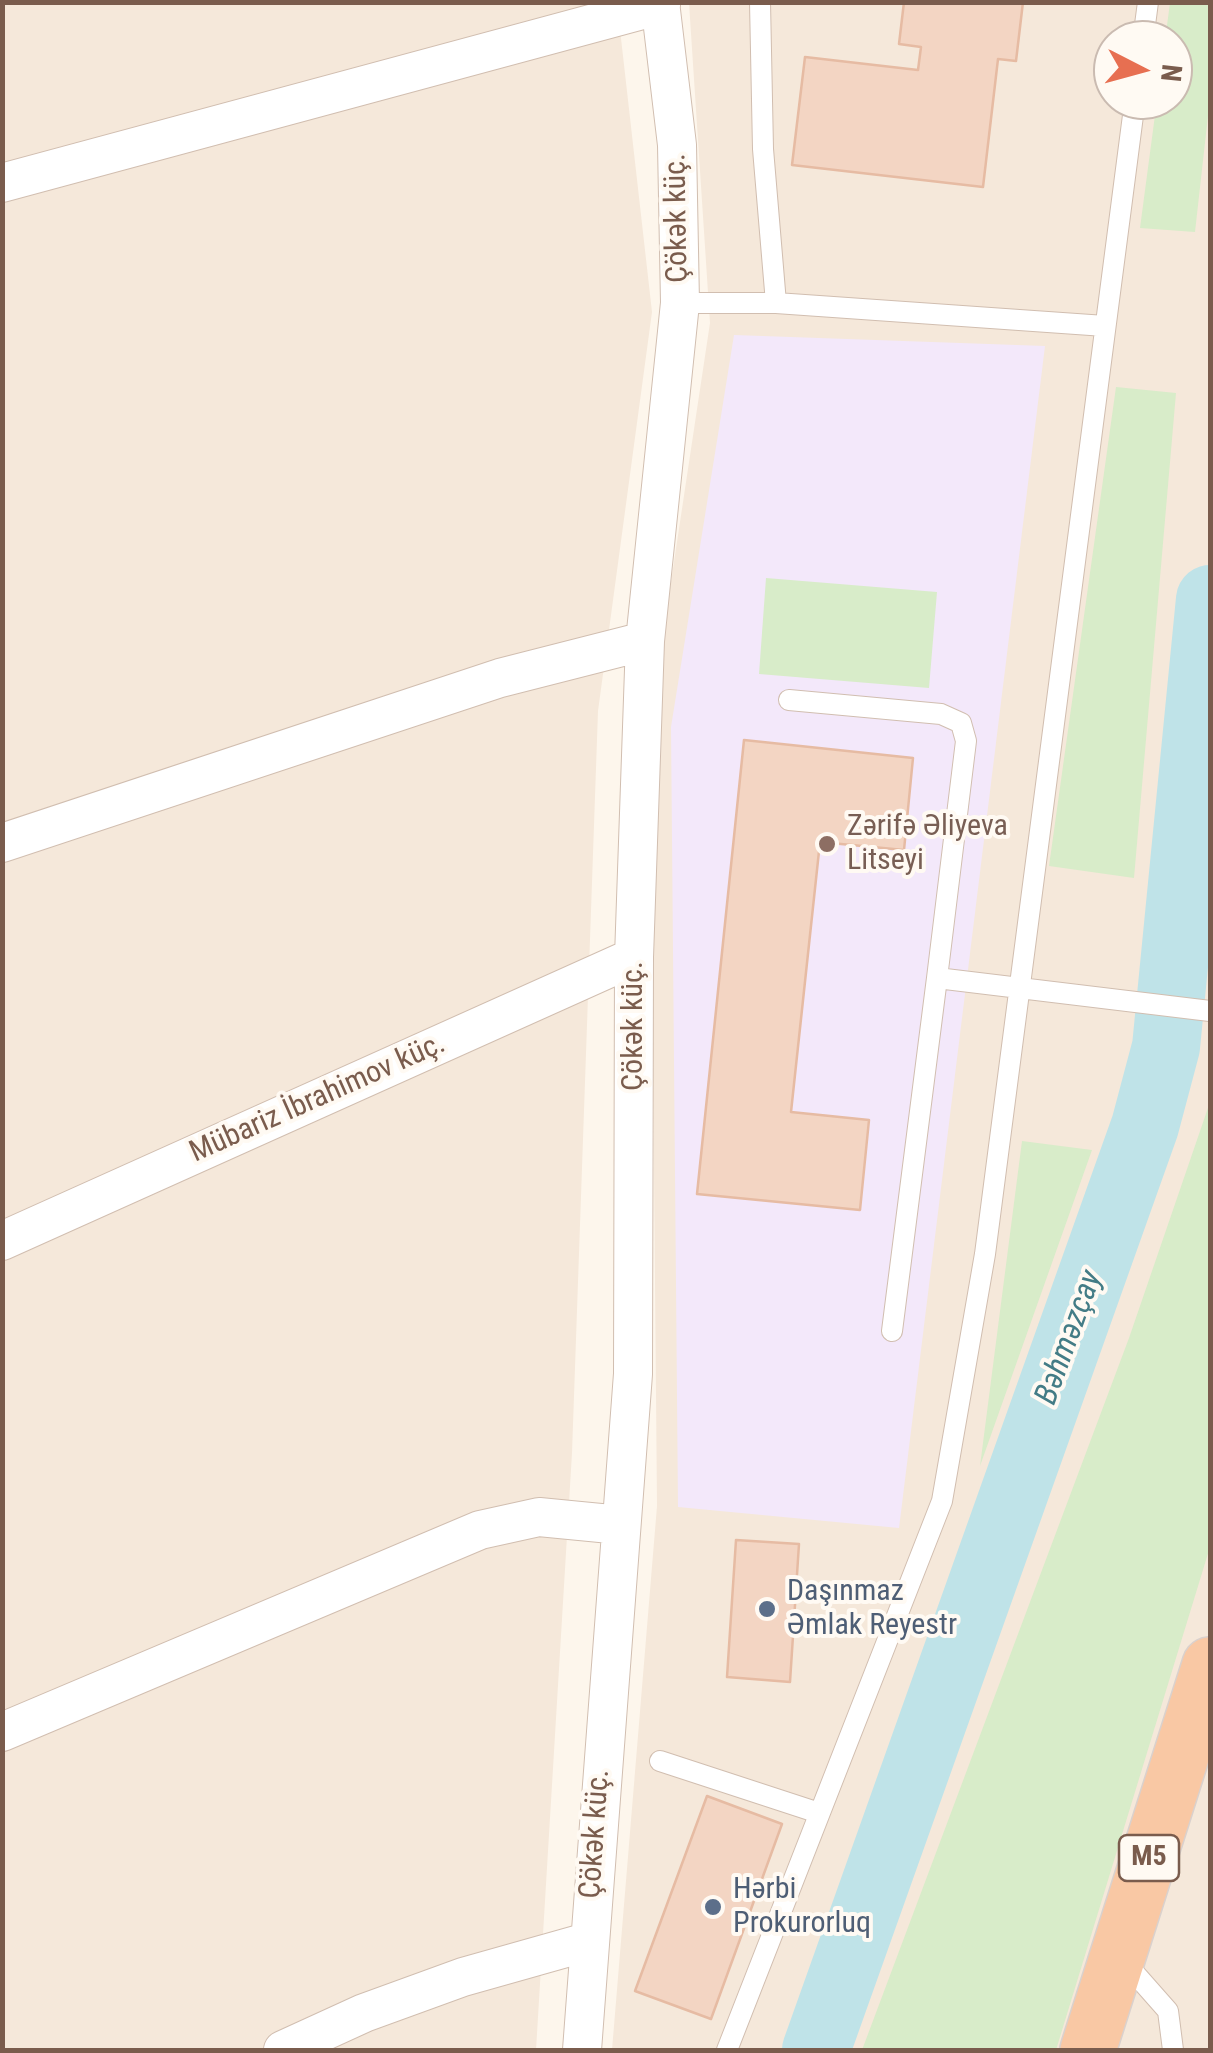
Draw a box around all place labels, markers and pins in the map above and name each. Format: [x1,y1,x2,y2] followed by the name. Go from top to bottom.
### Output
[847,809,1008,880] place label: Zərifə Əliyeva Litseyi
[816,833,838,855] marker: Zərifə Əliyeva Litseyi
[787,1574,957,1644] place label: Daşınmaz Əmlak Reyestr
[756,1598,778,1620] marker: Daşınmaz Əmlak Reyestr
[733,1872,871,1942] place label: Hərbi Prokurorluq
[702,1896,724,1918] marker: Hərbi Prokurorluq

